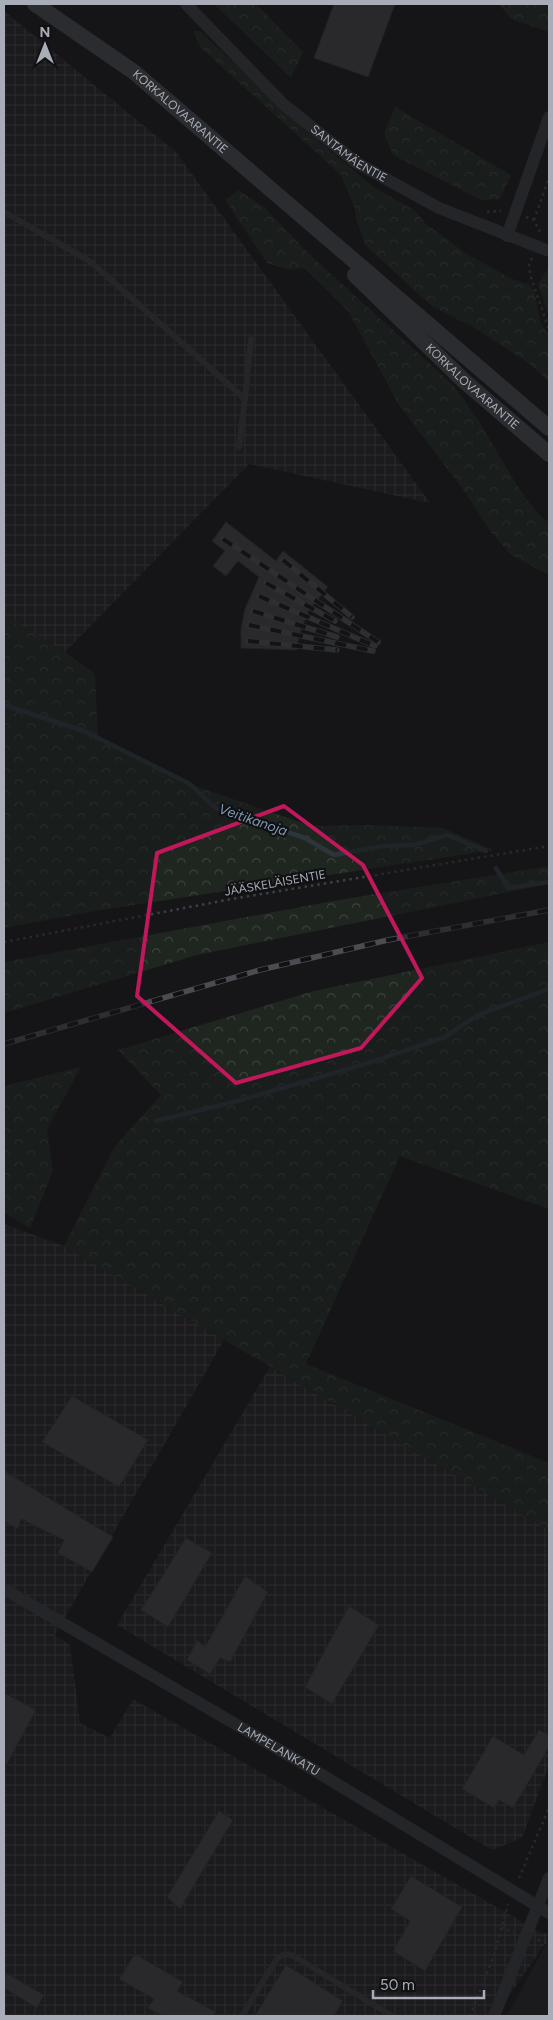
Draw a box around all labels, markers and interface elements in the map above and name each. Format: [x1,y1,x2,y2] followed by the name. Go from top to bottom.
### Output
[20,20,70,70] north arrow
[40,24,50,41] text: N
[130,67,231,156] street label: KORKALOVAARANTIE
[308,122,390,185] street label: SANTAMÄENTIE
[423,341,522,432] street label: KORKALOVAARANTIE
[216,800,290,840] water label: Veitikanoja
[223,867,327,899] street label: JÄÄSKELÄISENTIE
[235,1720,322,1779] street label: LAMPELANKATU
[373,1968,484,2000] scale bar
[380,1976,415,1994] text: 50 m

